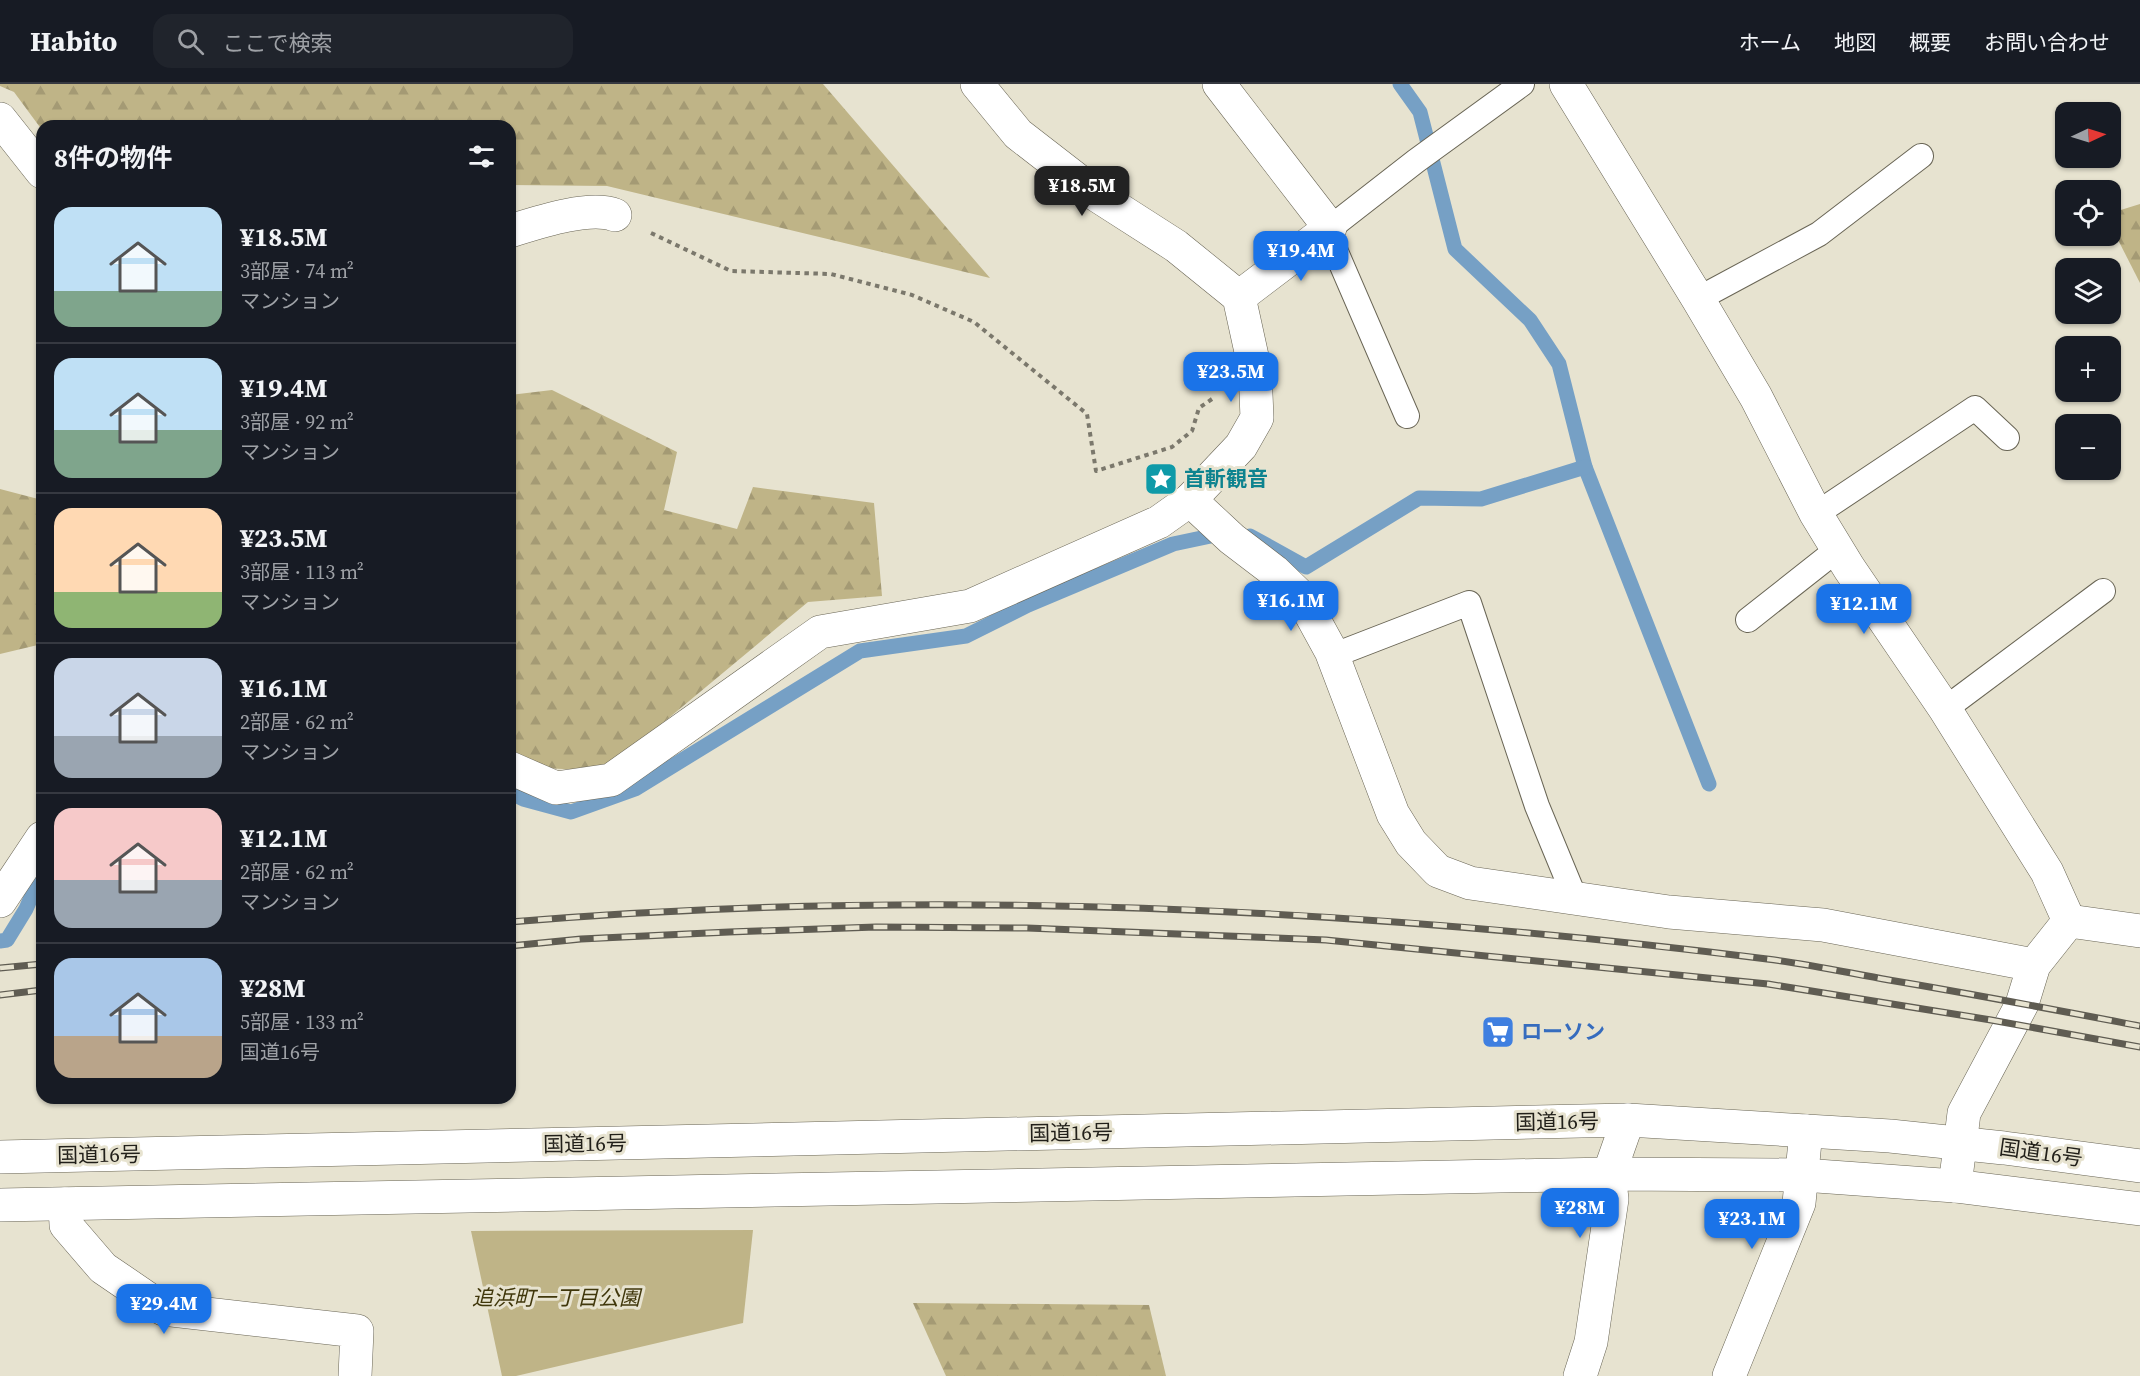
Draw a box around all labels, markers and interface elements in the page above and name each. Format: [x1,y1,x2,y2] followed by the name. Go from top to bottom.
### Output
[153,14,573,68] search box
[30,22,117,60] text: Habito
[174,25,207,58] icon: search
[222,28,332,58] text: ここで検索
[1739,28,1801,57] text: ホーム
[1834,28,1876,57] text: 地図
[1909,28,1951,57] text: 概要
[1984,28,2110,57] text: お問い合わせ
[2055,102,2121,168] north arrow
[2055,102,2121,480] map controls
[54,140,172,176] text: 8件の物件
[465,140,498,173] icon: filters
[1033,166,1131,217] pin: ¥18.5M
[1048,171,1116,199] text: ¥18.5M
[2055,180,2121,246] button: locate
[240,219,327,255] text: ¥18.5M
[102,231,174,303] icon: home
[1252,231,1350,282] pin: ¥19.4M
[1267,236,1335,264] text: ¥19.4M
[240,257,354,285] text: 3部屋 · 74 m²
[2055,258,2121,324] button: layers
[240,287,340,315] text: マンション
[2055,336,2121,402] button: +
[1182,352,1280,403] pin: ¥23.5M
[1197,357,1265,385] text: ¥23.5M
[240,370,327,406] text: ¥19.4M
[102,382,174,454] icon: home
[240,408,354,436] text: 3部屋 · 92 m²
[2055,414,2121,480] button: −
[240,438,340,466] text: マンション
[1143,461,1179,497] place icon: 首斬観音
[1184,464,1268,493] place label: 首斬観音
[240,520,327,556] text: ¥23.5M
[102,532,174,604] icon: home
[240,558,364,586] text: 3部屋 · 113 m²
[1242,581,1340,632] pin: ¥16.1M
[1815,584,1913,635] pin: ¥12.1M
[1257,586,1325,614] text: ¥16.1M
[240,588,340,616] text: マンション
[1830,589,1898,617] text: ¥12.1M
[240,670,327,706] text: ¥16.1M
[102,682,174,754] icon: home
[240,708,354,736] text: 2部屋 · 62 m²
[240,738,340,766] text: マンション
[240,820,327,856] text: ¥12.1M
[102,832,174,904] icon: home
[240,858,354,886] text: 2部屋 · 62 m²
[240,888,340,916] text: マンション
[240,970,306,1006] text: ¥28M
[102,982,174,1054] icon: home
[240,1008,364,1036] text: 5部屋 · 133 m²
[1480,1014,1516,1050] supermarket icon: ローソン
[1521,1017,1605,1046] place label: ローソン
[240,1038,320,1066] text: 国道16号
[1515,1106,1599,1137] street label: 国道16号
[1029,1117,1113,1148] street label: 国道16号
[543,1128,627,1159] street label: 国道16号
[1997,1132,2085,1173] street label: 国道16号
[57,1139,141,1170] street label: 国道16号
[1544,1188,1616,1239] pin: ¥28M
[1555,1193,1605,1221] text: ¥28M
[1703,1199,1801,1250] pin: ¥23.1M
[1718,1204,1786,1232] text: ¥23.1M
[472,1283,643,1312] park label: 追浜町一丁目公園
[115,1284,213,1335] pin: ¥29.4M
[130,1289,198,1317] text: ¥29.4M

